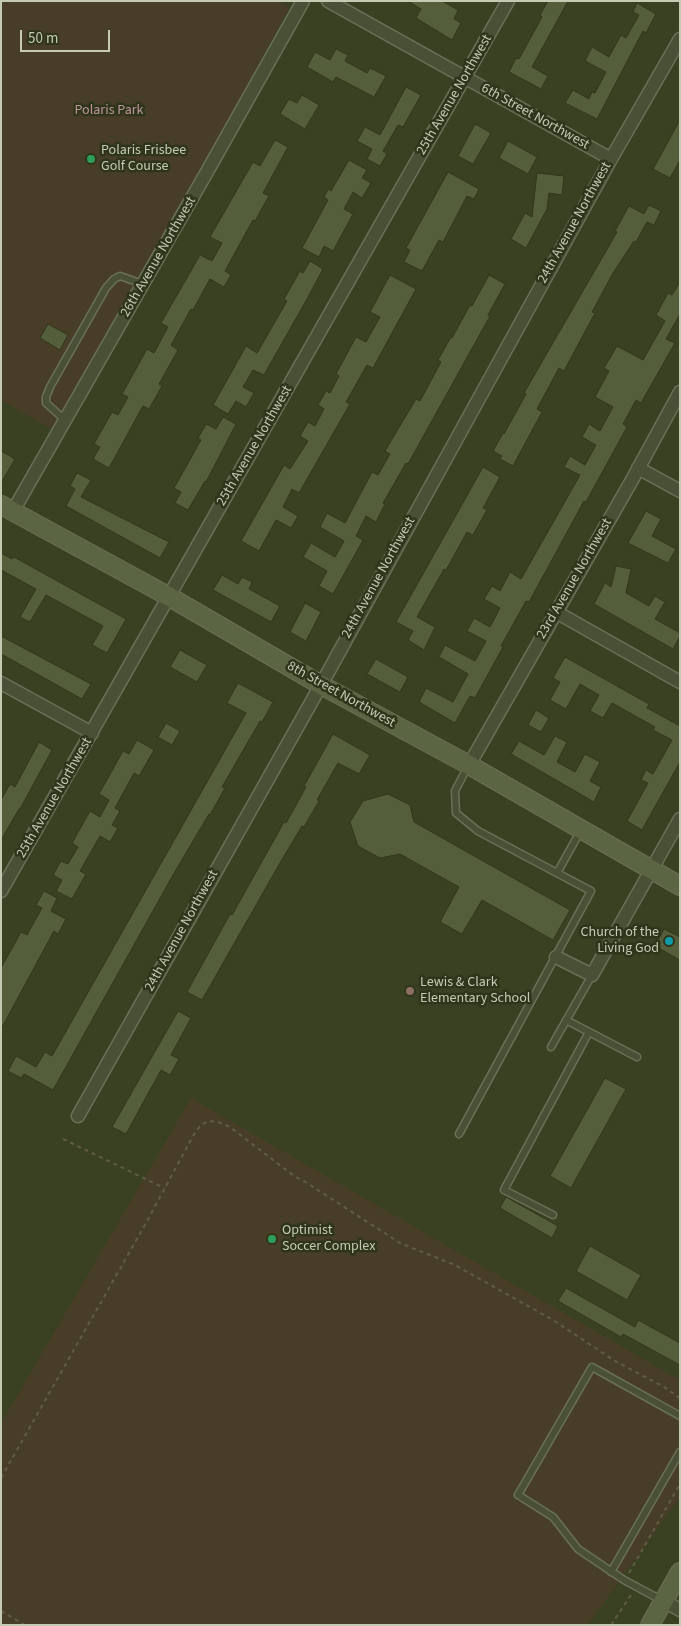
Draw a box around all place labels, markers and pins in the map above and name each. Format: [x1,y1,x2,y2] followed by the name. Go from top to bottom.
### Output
[101,143,186,176] place label: Polaris Frisbee Golf Course
[85,153,97,165] marker: Polaris Frisbee Golf Course
[581,925,659,958] place label: Church of the Living God
[663,935,675,947] marker: Church of the Living God
[420,975,530,1008] place label: Lewis & Clark Elementary School
[404,985,416,997] marker: Lewis & Clark Elementary School
[282,1223,375,1256] place label: Optimist Soccer Complex
[266,1233,278,1245] marker: Optimist Soccer Complex

